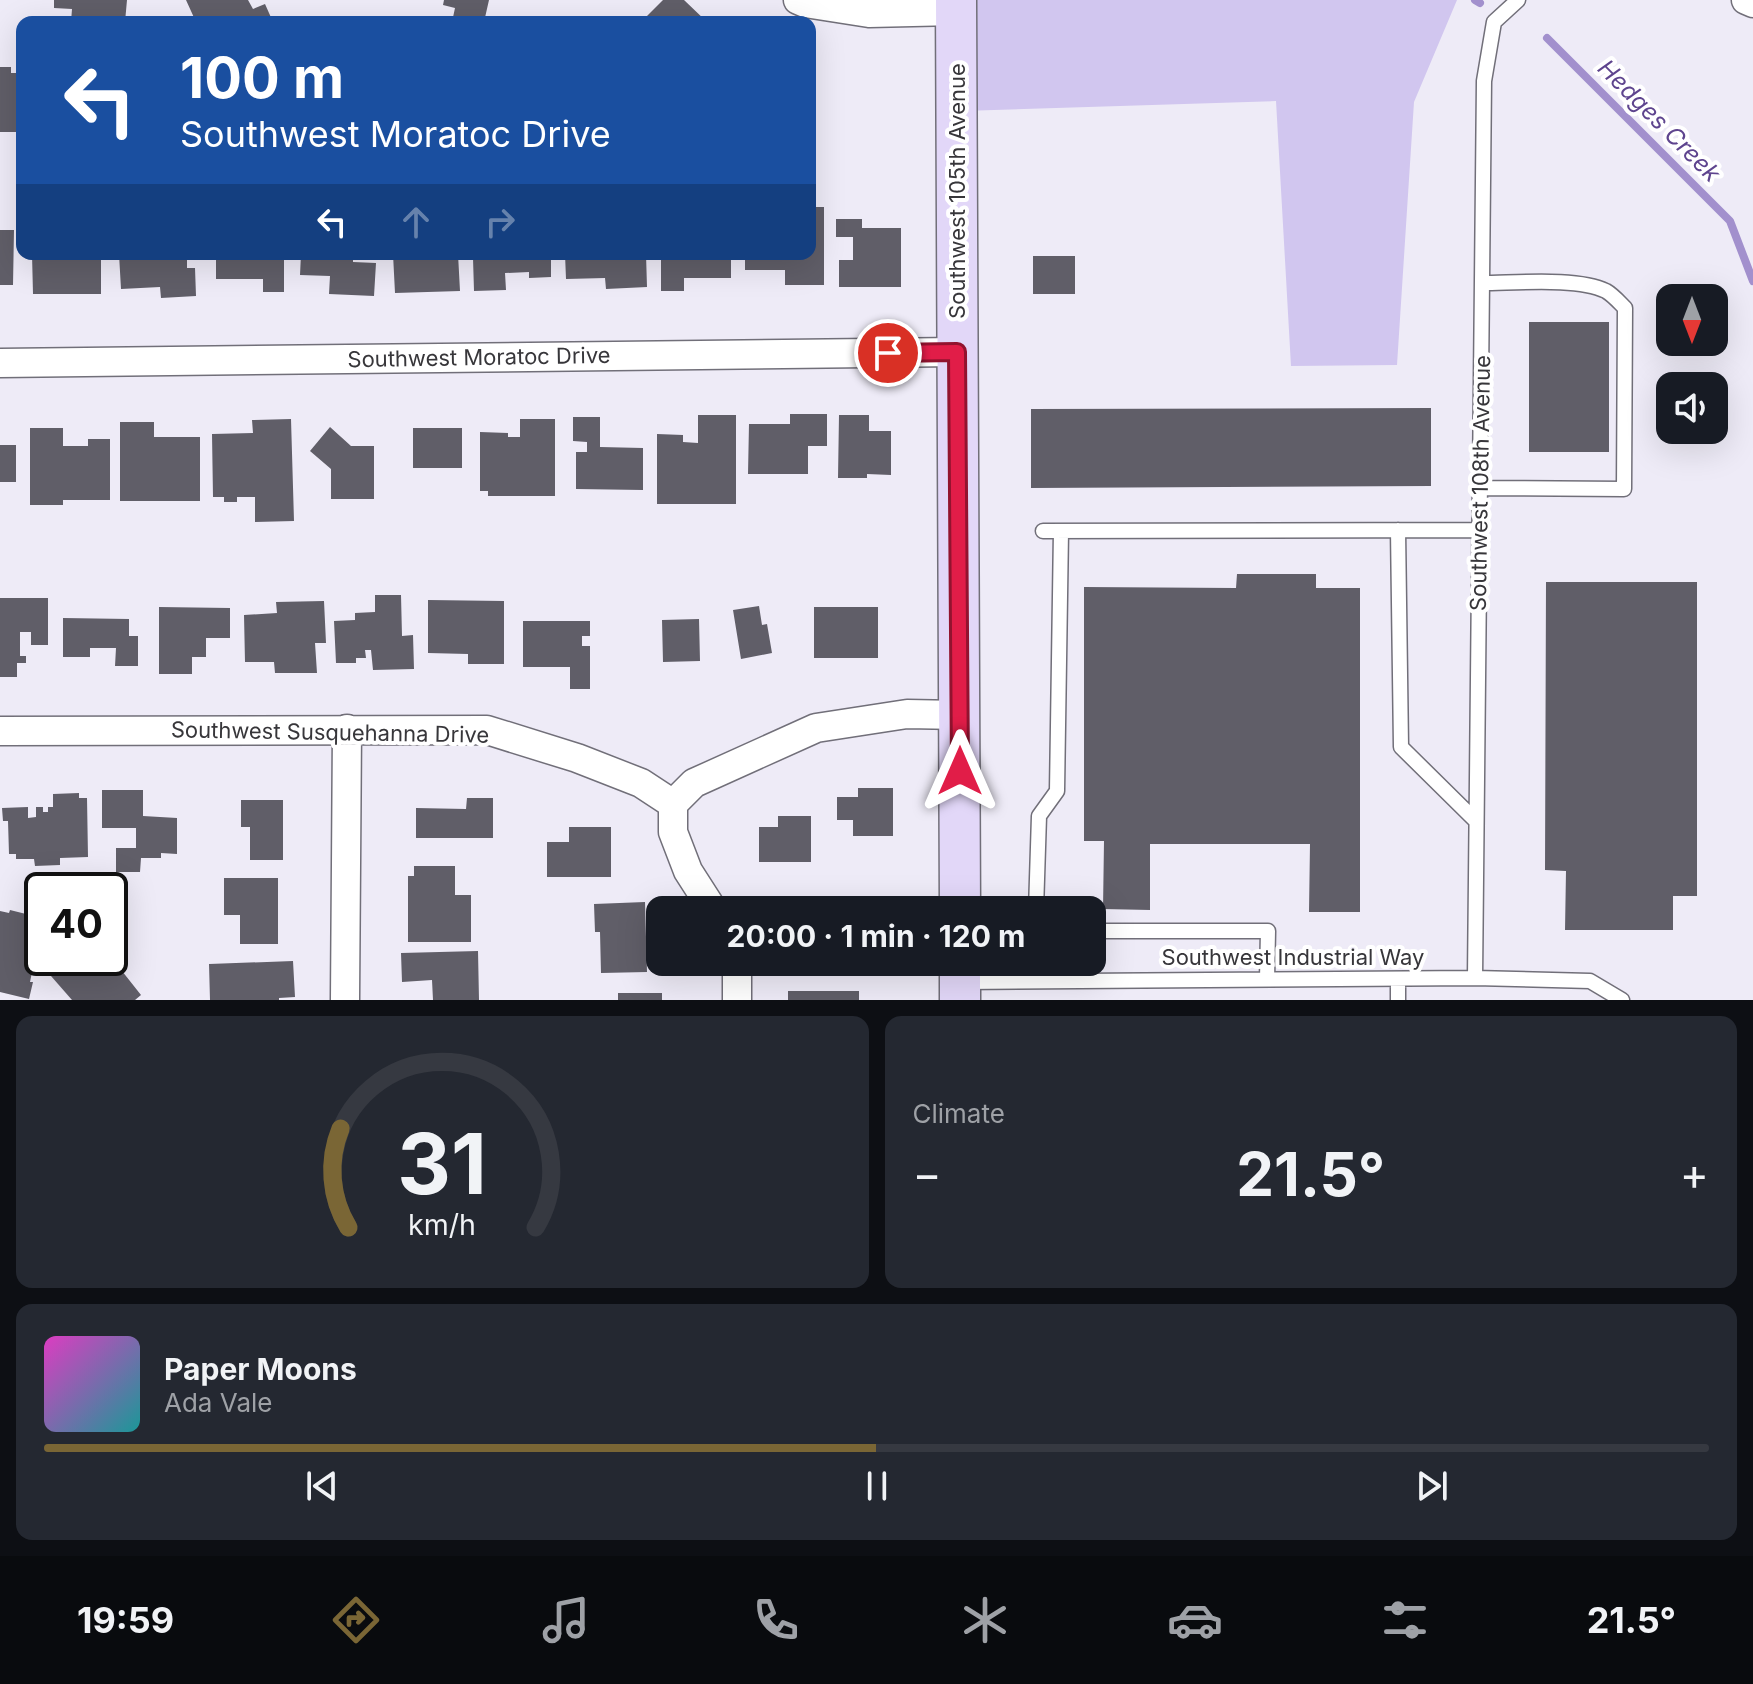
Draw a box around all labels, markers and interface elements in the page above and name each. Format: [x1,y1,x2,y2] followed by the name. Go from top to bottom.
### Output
[180,44,344,112] text: 100 m
[48,48,152,152] icon: left
[1592,53,1727,188] water label: Hedges Creek
[944,63,970,319] street label: Southwest 105th Avenue
[180,112,611,156] text: Southwest Moratoc Drive
[310,200,354,244] icon: left
[394,200,438,244] icon: ahead
[478,200,522,244] icon: right
[1656,284,1728,356] north arrow
[1656,284,1728,444] map controls
[854,319,922,387] pin
[866,331,910,375] icon: arrive
[347,342,611,372] street label: Southwest Moratoc Drive
[1465,355,1495,611] street label: Southwest 108th Avenue
[1656,372,1728,444] button: sound
[171,716,489,748] street label: Southwest Susquehanna Drive
[918,729,1002,813] position arrow
[24,872,128,976] speed limit sign: 40
[727,918,1025,954] text: 20:00 · 1 min · 120 m
[1162,944,1424,970] street label: Southwest Industrial Way
[913,1098,1005,1129] text: Climate
[397,1113,487,1214] text: 31
[1236,1138,1385,1210] text: 21.5°
[913,1147,942,1201] text: −
[1680,1147,1709,1201] text: +
[408,1207,476,1242] text: km/h
[164,1351,357,1387] text: Paper Moons
[164,1387,272,1418] text: Ada Vale
[300,1464,344,1508] icon: previous
[855,1464,899,1508] icon: pause
[1410,1464,1454,1508] icon: next
[328,1592,384,1648] icon: directions
[538,1592,594,1648] icon: music
[748,1592,804,1648] icon: phone
[957,1592,1013,1648] icon: climate
[1167,1592,1223,1648] icon: car
[1377,1592,1433,1648] icon: filters
[77,1598,174,1642] text: 19:59
[1587,1598,1676,1642] text: 21.5°

